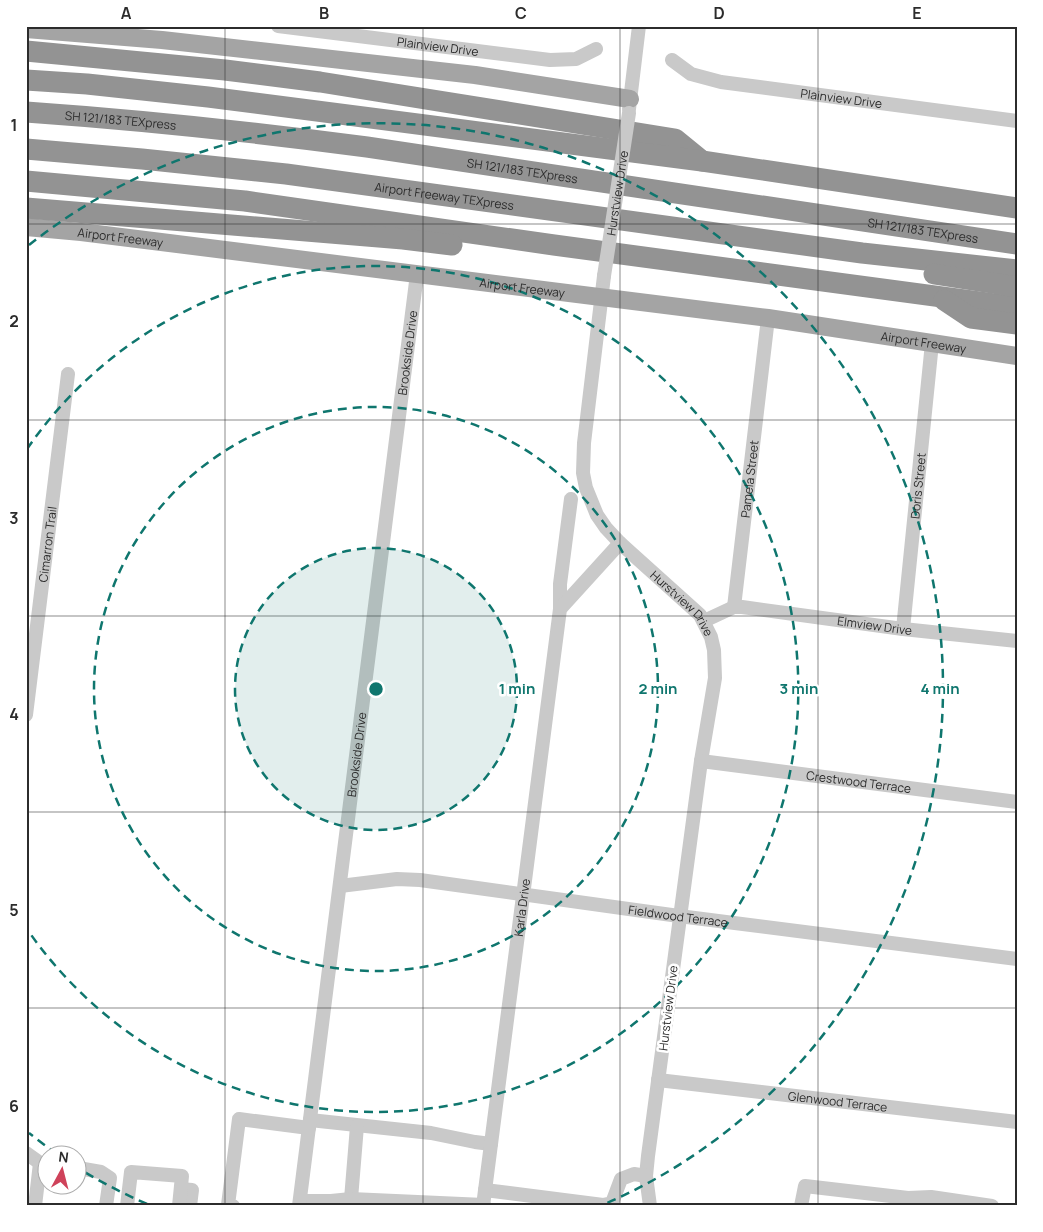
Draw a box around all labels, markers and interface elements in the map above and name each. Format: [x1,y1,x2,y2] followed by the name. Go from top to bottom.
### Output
[121,2,132,24] text: A
[319,2,329,24] text: B
[515,2,527,24] text: C
[713,2,725,24] text: D
[912,2,922,24] text: E
[396,32,480,59] street label: Plainview Drive
[800,84,883,112] street label: Plainview Drive
[64,106,177,133] street label: SH 121/183 TEXpress
[10,114,18,136] text: 1
[602,149,632,237] street label: Hurstview Drive
[466,154,579,187] street label: SH 121/183 TEXpress
[373,178,515,214] street label: Airport Freeway TEXpress
[866,213,980,247] street label: SH 121/183 TEXpress
[77,223,165,251] street label: Airport Freeway
[479,273,567,301] street label: Airport Freeway
[393,309,421,396] street label: Brookside Drive
[9,310,19,332] text: 2
[880,327,968,357] street label: Airport Freeway
[736,439,762,519] street label: Pamela Street
[906,452,929,520] street label: Doris Street
[34,505,60,583] street label: Cimarron Trail
[9,507,19,529] text: 3
[647,566,718,639] street label: Hurstview Drive
[836,612,913,638] street label: Elmview Drive
[499,678,535,699] text: 1 min
[638,678,678,699] text: 2 min
[780,678,818,699] text: 3 min
[920,678,960,699] text: 4 min
[367,680,385,698] centre of rings
[9,703,19,725] text: 4
[342,711,370,798] street label: Brookside Drive
[805,766,912,797] street label: Crestwood Terrace
[509,878,534,937] street label: Karla Drive
[9,899,19,921] text: 5
[627,901,729,931] street label: Fieldwood Terrace
[654,964,682,1052] street label: Hurstview Drive
[787,1087,888,1115] street label: Glenwood Terrace
[9,1095,19,1117] text: 6
[38,1144,88,1194] north arrow
[57,1147,70,1167] text: N

